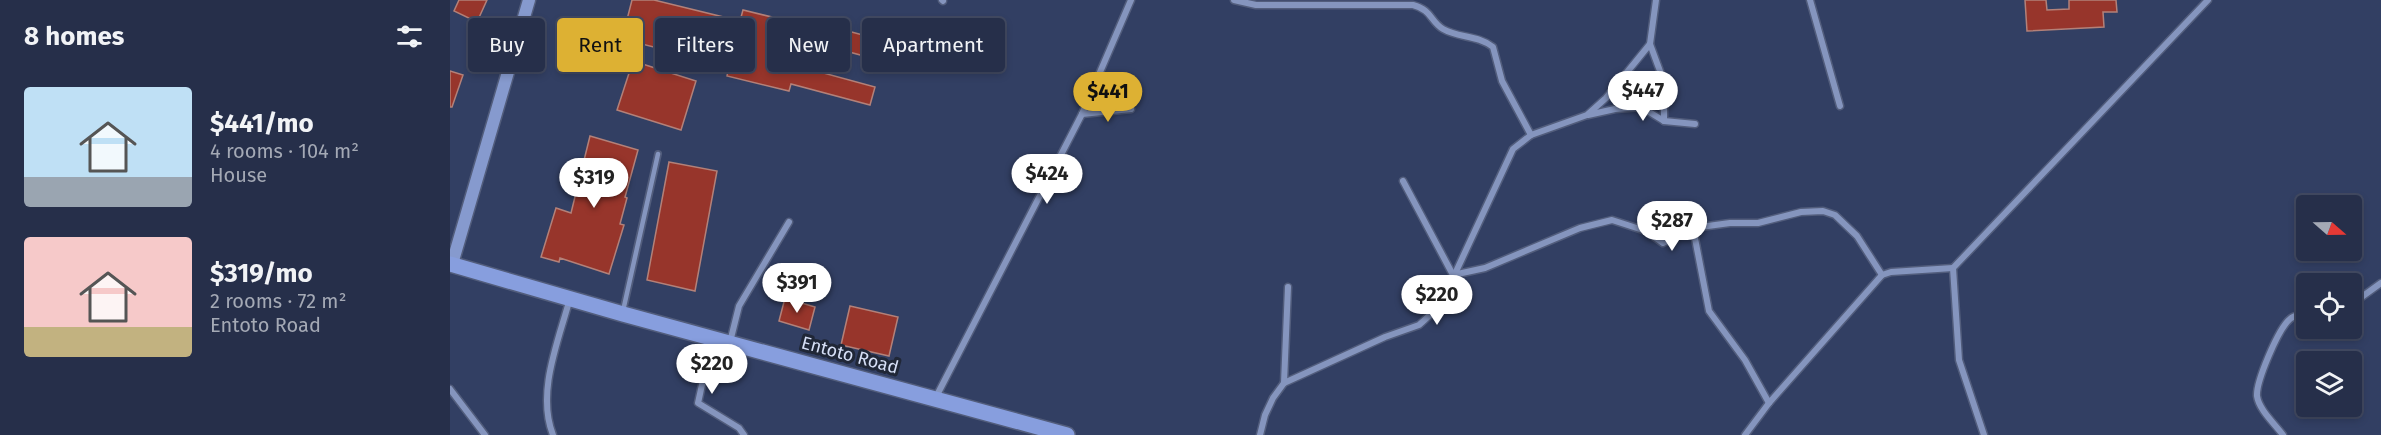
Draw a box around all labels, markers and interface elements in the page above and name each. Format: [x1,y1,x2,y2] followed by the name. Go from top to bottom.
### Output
[468,18,545,72] chip: Buy
[557,18,643,72] chip: Rent
[655,18,755,72] chip: Filters
[767,18,850,72] chip: New
[862,18,1005,72] chip: Apartment
[393,20,426,53] icon: filters
[24,21,124,52] text: 8 homes
[1607,71,1679,122] pin: $447
[1072,72,1144,123] pin: $441
[1622,78,1664,102] text: $447
[1087,79,1129,103] text: $441
[210,108,314,139] text: $441/mo
[72,111,144,183] icon: home
[210,139,359,163] text: 4 rooms · 104 m²
[1011,154,1083,205] pin: $424
[558,158,630,209] pin: $319
[1026,161,1068,185] text: $424
[210,163,267,187] text: House
[573,165,615,189] text: $319
[2296,195,2362,261] north arrow
[2296,195,2362,417] map controls
[1636,201,1708,252] pin: $287
[1651,208,1693,232] text: $287
[210,258,313,289] text: $319/mo
[72,261,144,333] icon: home
[761,263,833,314] pin: $391
[776,270,818,294] text: $391
[2296,273,2362,339] button: locate
[1401,275,1473,326] pin: $220
[1415,282,1459,306] text: $220
[210,289,346,313] text: 2 rooms · 72 m²
[210,313,321,337] text: Entoto Road
[799,331,901,379] street label: Entoto Road
[676,344,748,395] pin: $220
[690,351,734,375] text: $220
[2296,351,2362,417] button: layers

